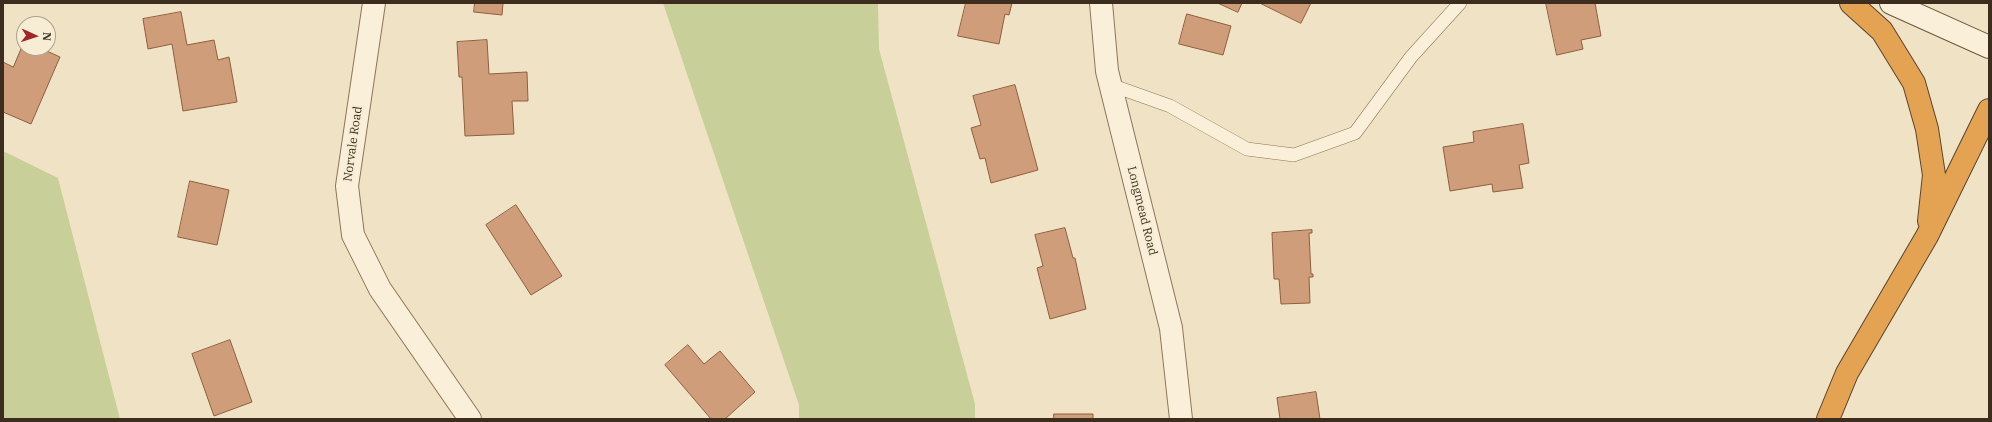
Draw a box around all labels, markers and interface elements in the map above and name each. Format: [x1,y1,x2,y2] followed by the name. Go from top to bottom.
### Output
[16,16,56,56] north arrow
[40,32,54,41] text: N
[341,105,365,183] street label: Norvale Road
[1124,165,1160,257] street label: Longmead Road

